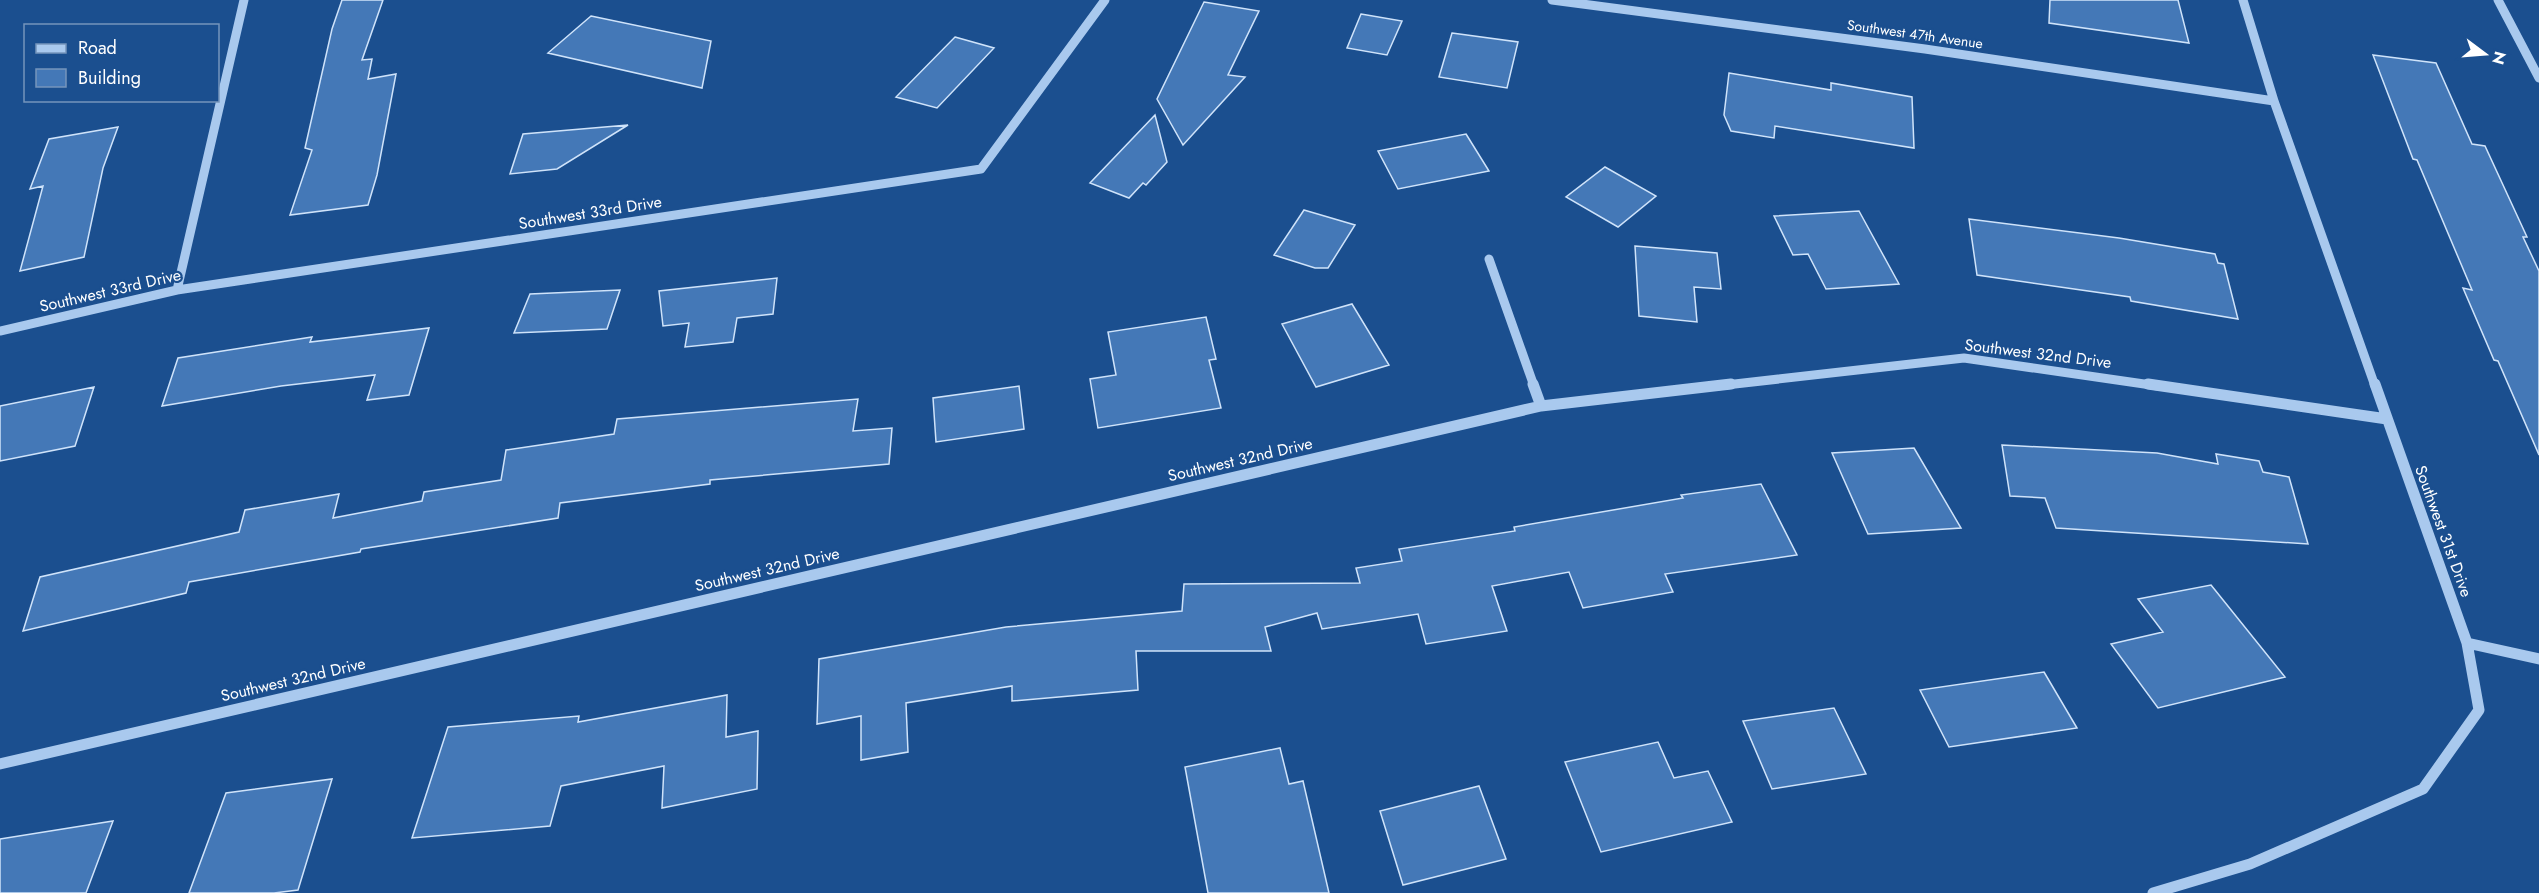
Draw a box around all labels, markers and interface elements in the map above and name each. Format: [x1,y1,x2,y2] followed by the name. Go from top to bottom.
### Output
[1846,15,1984,53] street label: Southwest 47th Avenue
[24,24,219,102] legend
[2455,24,2515,84] north arrow
[78,35,117,61] text: Road
[2486,49,2512,67] text: N
[78,65,141,91] text: Building
[517,190,663,235] street label: Southwest 33rd Drive
[37,263,183,318] street label: Southwest 33rd Drive
[1963,333,2113,374] street label: Southwest 32nd Drive
[1166,432,1315,487] street label: Southwest 32nd Drive
[2409,462,2478,600] street label: Southwest 31st Drive
[693,542,842,597] street label: Southwest 32nd Drive
[219,652,368,707] street label: Southwest 32nd Drive

